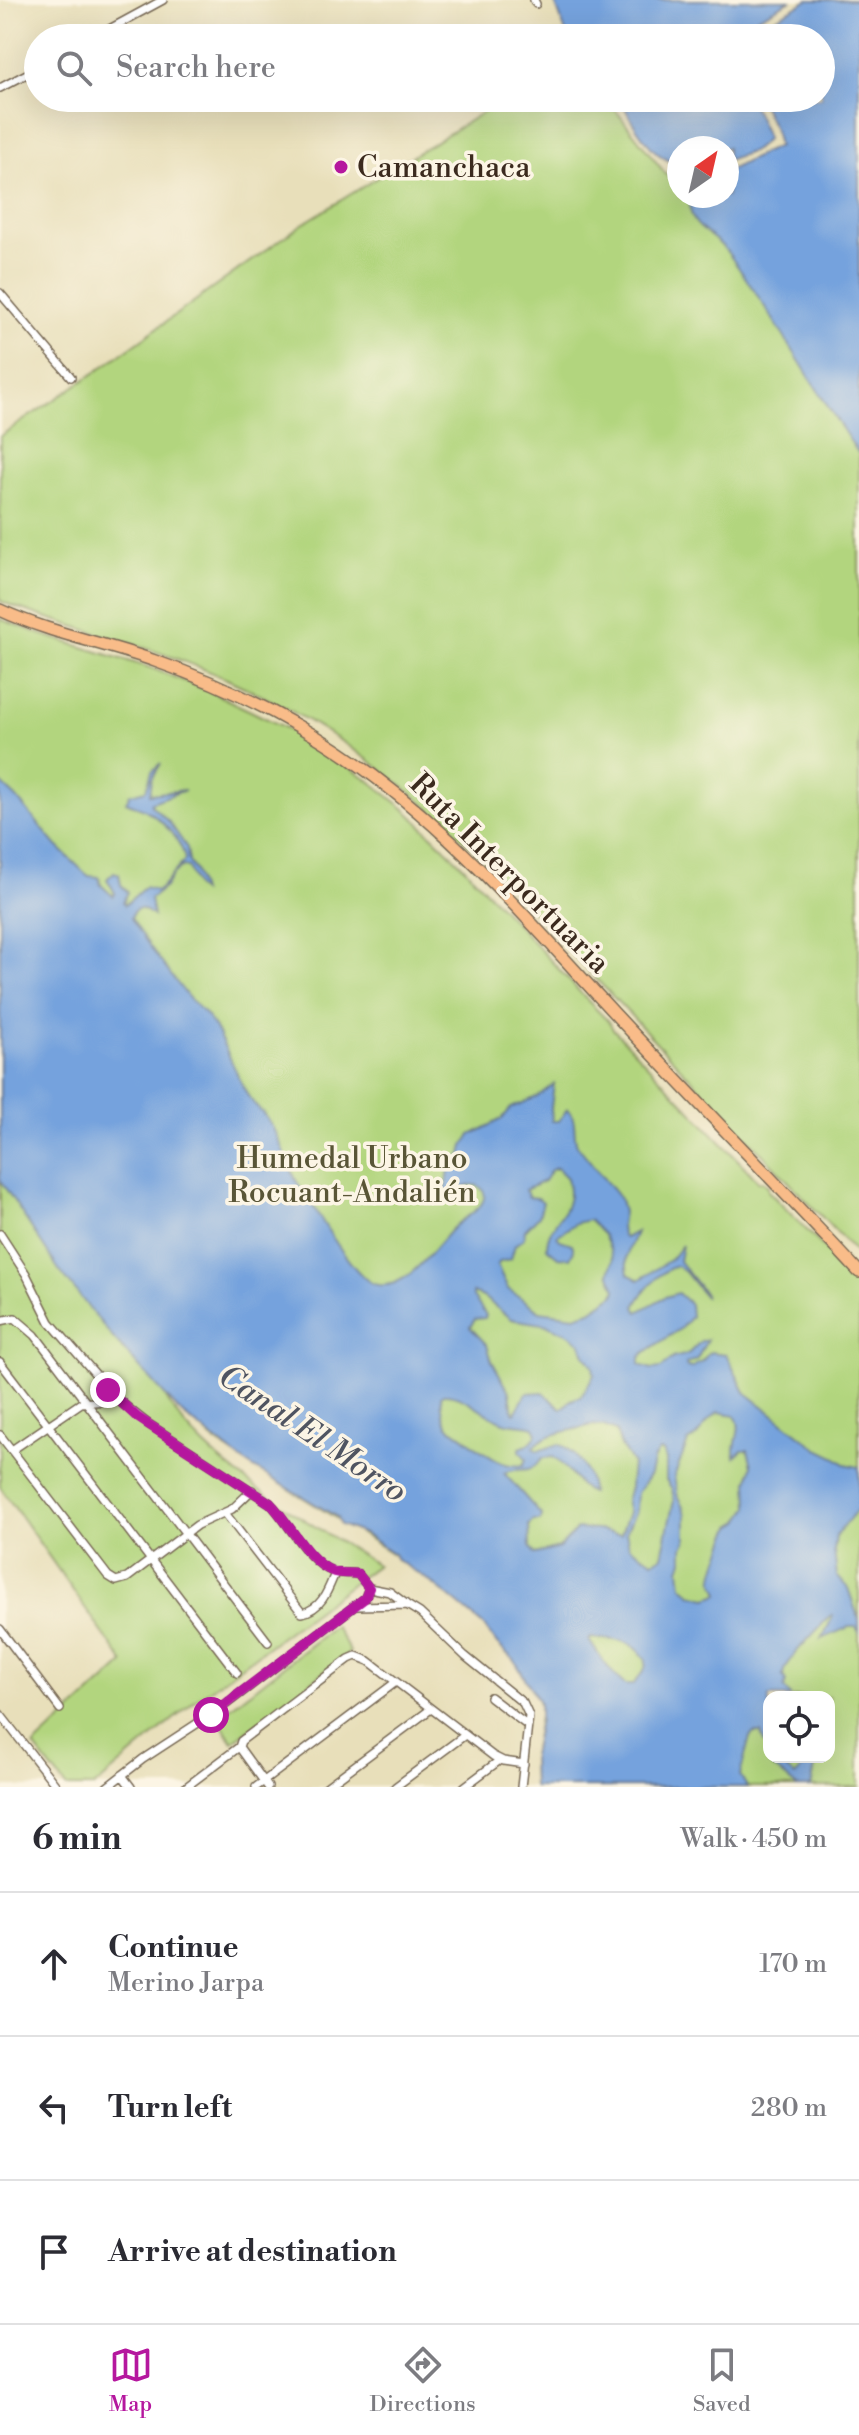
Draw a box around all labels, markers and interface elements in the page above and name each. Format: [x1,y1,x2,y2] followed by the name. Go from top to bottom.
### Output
[24,24,835,112] search box
[52,46,96,90] icon: search
[116,49,276,87] text: Search here
[667,136,739,208] north arrow
[357,149,531,187] place label: Camanchaca
[332,158,350,176] marker: Camanchaca
[401,765,618,983] street label: Ruta Interportuaria
[228,1140,476,1212] park label: Humedal Urbano Rocuant-Andalién
[211,1356,414,1512] water label: Canal El Morro
[90,1372,126,1408] route end
[763,1691,835,1763] map controls
[763,1691,835,1763] button: locate
[193,1697,229,1733] route start
[32,1818,122,1860] text: 6 min
[680,1823,827,1855] text: Walk · 450 m
[108,1929,239,1967] text: Continue
[32,1942,76,1986] icon: ahead
[759,1948,827,1980] text: 170 m
[108,1967,264,1999] text: Merino Jarpa
[32,2086,76,2130] icon: left
[108,2089,232,2127] text: Turn left
[751,2092,827,2124] text: 280 m
[32,2230,76,2274] icon: arrive
[108,2233,397,2271] text: Arrive at destination
[109,2343,153,2418] tab: Map
[370,2343,476,2418] tab: Directions
[693,2343,750,2418] tab: Saved

